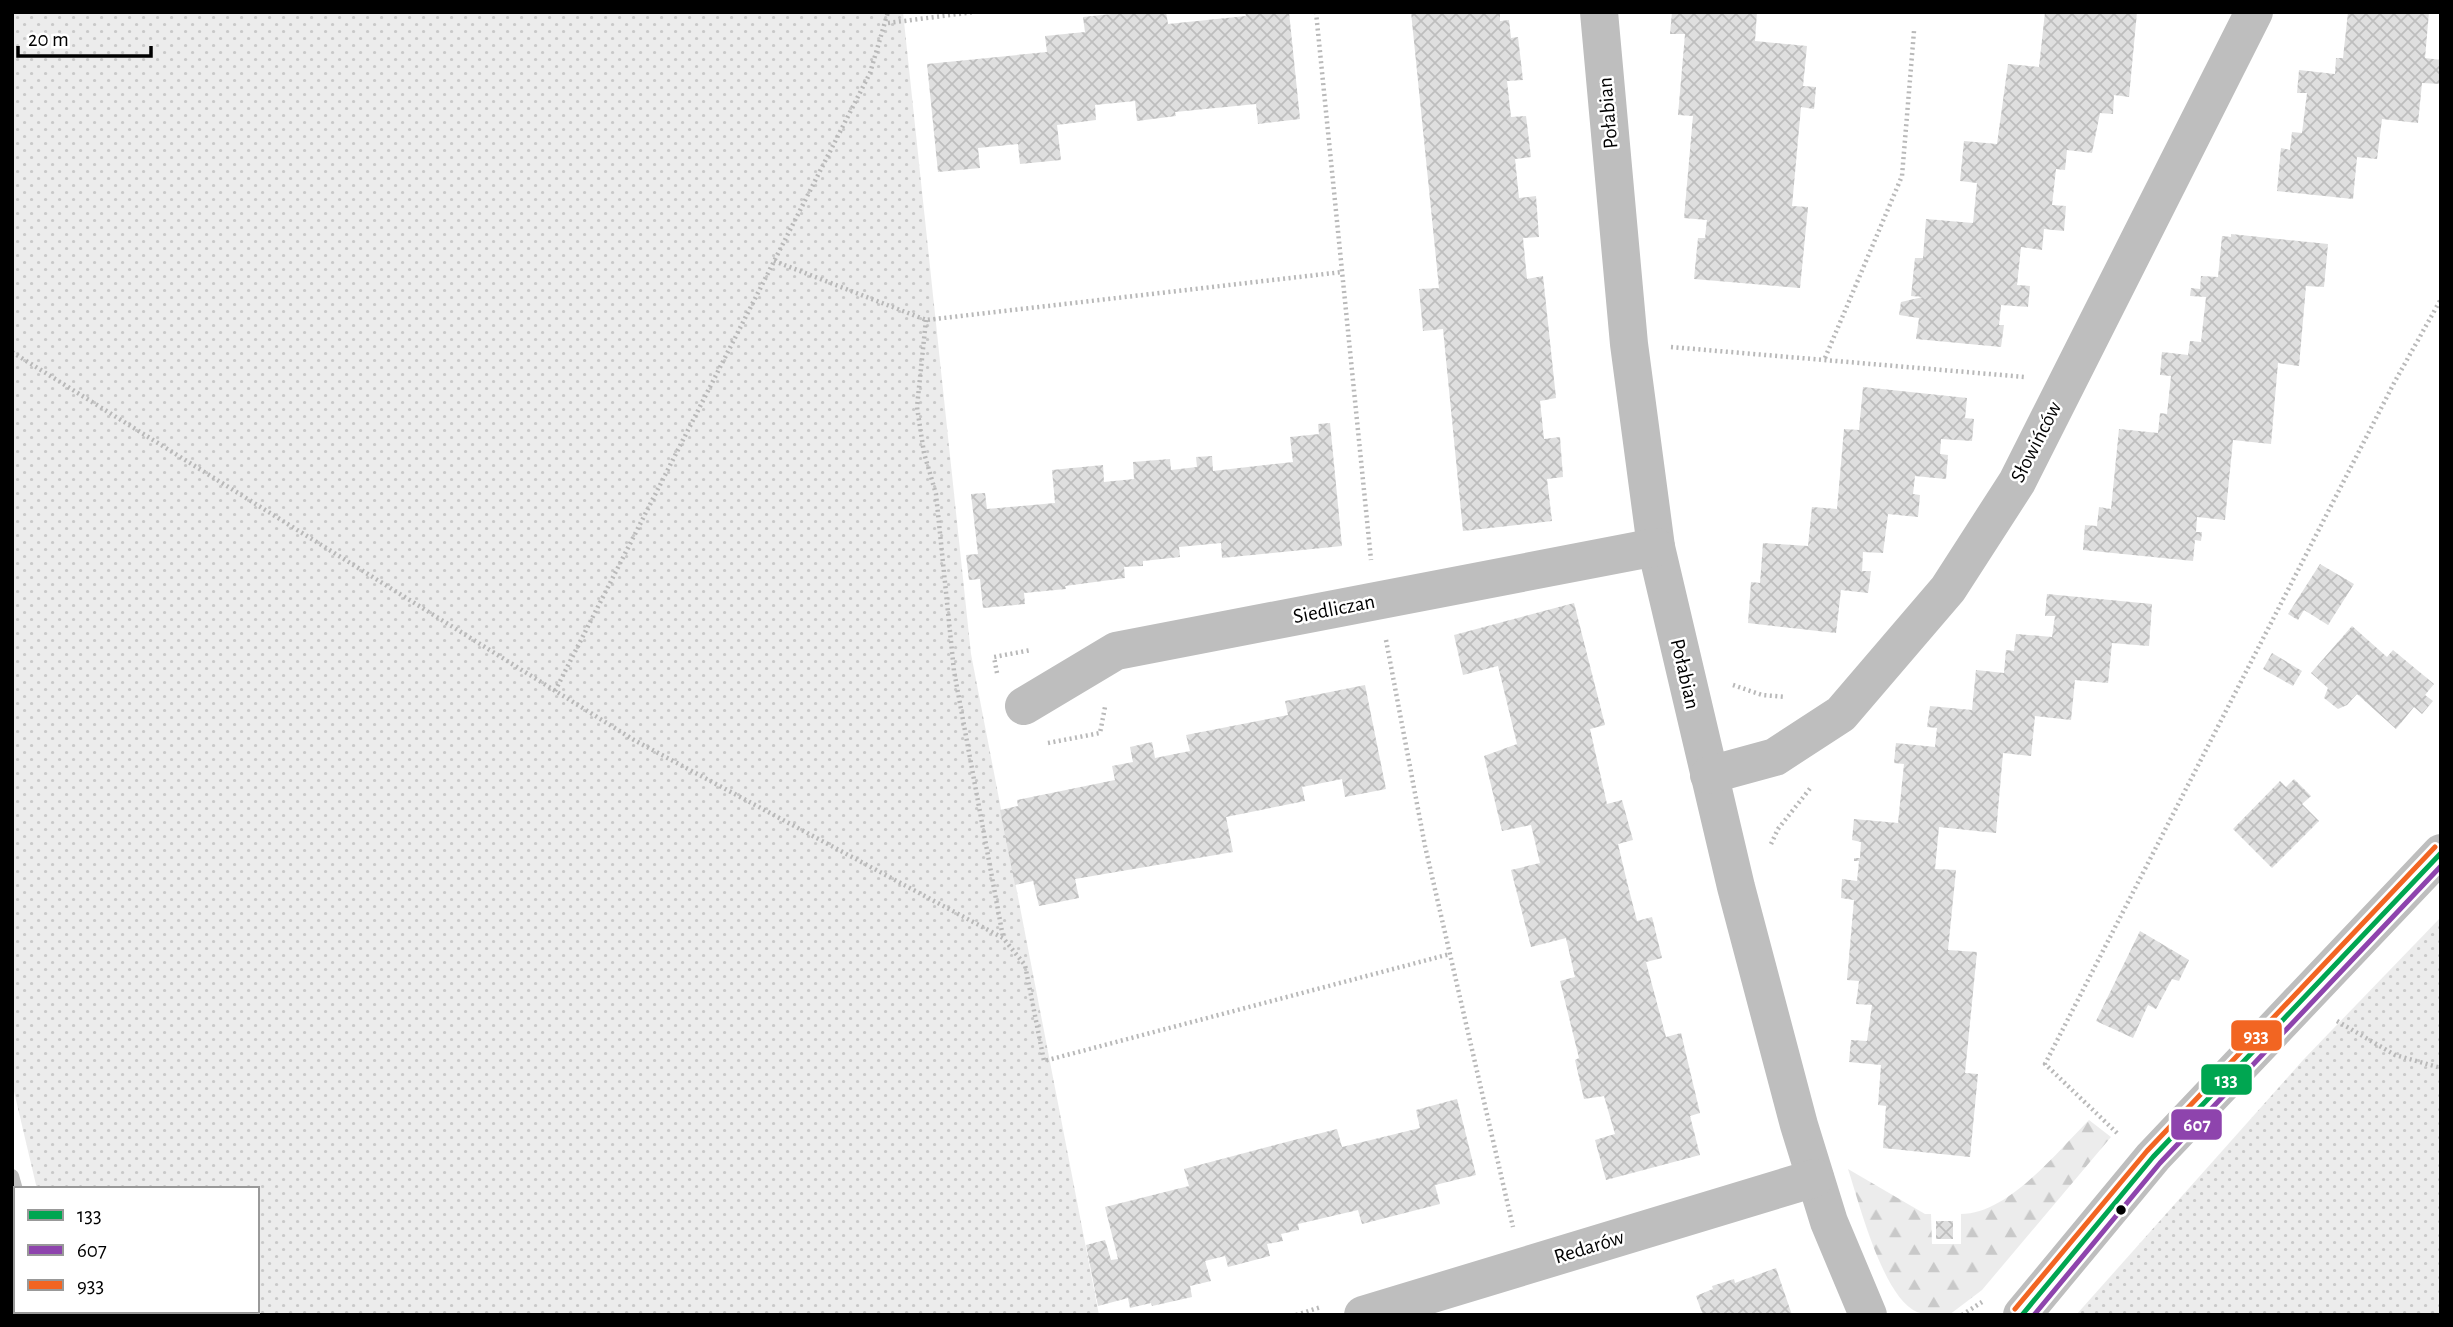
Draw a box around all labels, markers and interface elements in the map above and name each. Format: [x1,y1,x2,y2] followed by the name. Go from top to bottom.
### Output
[18,14,150,58] scale bar
[28,29,69,50] text: 20 m
[1594,76,1622,150] street label: Połabian
[2007,398,2065,486] street label: Słowińców
[1291,591,1377,627] street label: Siedliczan
[1667,637,1703,711] street label: Połabian
[2230,1019,2283,1052] line badge: 933
[2243,1027,2269,1046] text: 933
[2200,1063,2253,1096] line badge: 133
[2214,1071,2238,1090] text: 133
[2170,1108,2223,1141] line badge: 607
[2183,1116,2211,1135] text: 607
[14,1187,259,1313] legend
[2114,1203,2128,1217] unlabelled marker
[77,1205,102,1226] text: 133
[1552,1226,1626,1268] street label: Redarów
[77,1240,107,1261] text: 607
[77,1275,104,1296] text: 933

